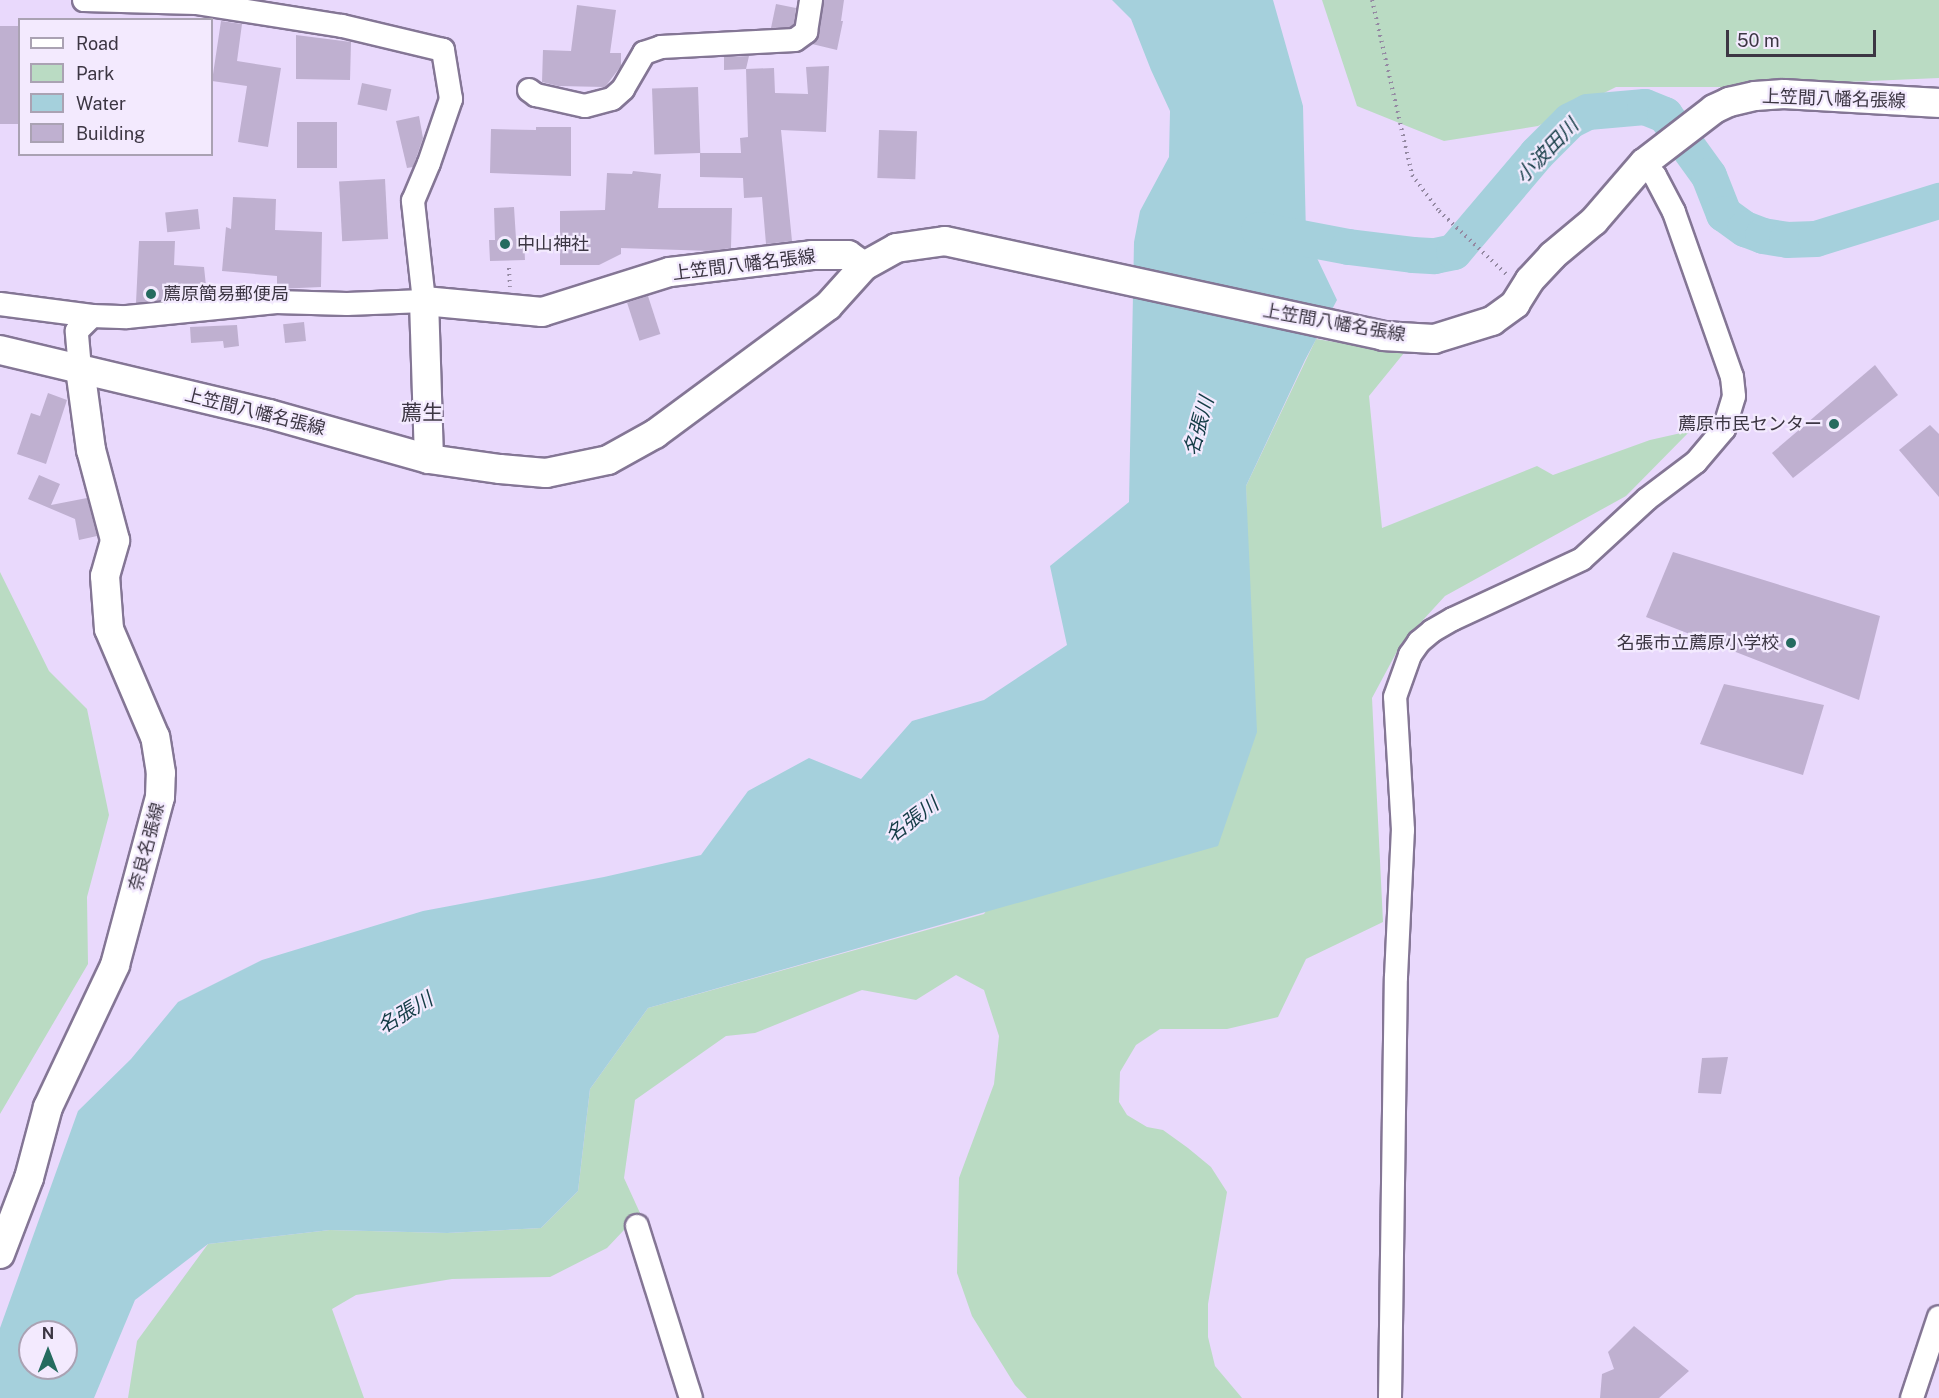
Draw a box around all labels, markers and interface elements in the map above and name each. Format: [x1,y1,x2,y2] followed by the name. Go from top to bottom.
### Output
[18,18,213,156] legend
[1729,18,1879,56] scale bar
[1737,30,1780,51] text: 50 m
[76,33,119,54] text: Road
[76,63,114,84] text: Park
[1762,86,1906,112] street label: 上笠間八幡名張線
[76,93,126,114] text: Water
[1511,114,1583,188] water label: 小波田川
[76,123,145,144] text: Building
[517,233,589,255] place label: 中山神社
[498,237,512,251] marker: 中山神社
[671,246,817,284] street label: 上笠間八幡名張線
[163,283,289,305] place label: 薦原簡易郵便局
[144,287,158,301] marker: 薦原簡易郵便局
[1261,300,1407,346] street label: 上笠間八幡名張線
[183,384,327,440] street label: 上笠間八幡名張線
[1179,394,1219,458] water label: 名張川
[401,400,443,426] district label: 薦生
[1678,413,1822,435] place label: 薦原市民センター
[1827,417,1841,431] marker: 薦原市民センター
[1617,632,1779,654] place label: 名張市立薦原小学校
[1784,636,1798,650] marker: 名張市立薦原小学校
[881,792,943,848] water label: 名張川
[125,801,169,893] street label: 奈良名張線
[373,987,437,1039] water label: 名張川
[18,1320,78,1380] north arrow
[42,1324,54,1343] text: N

